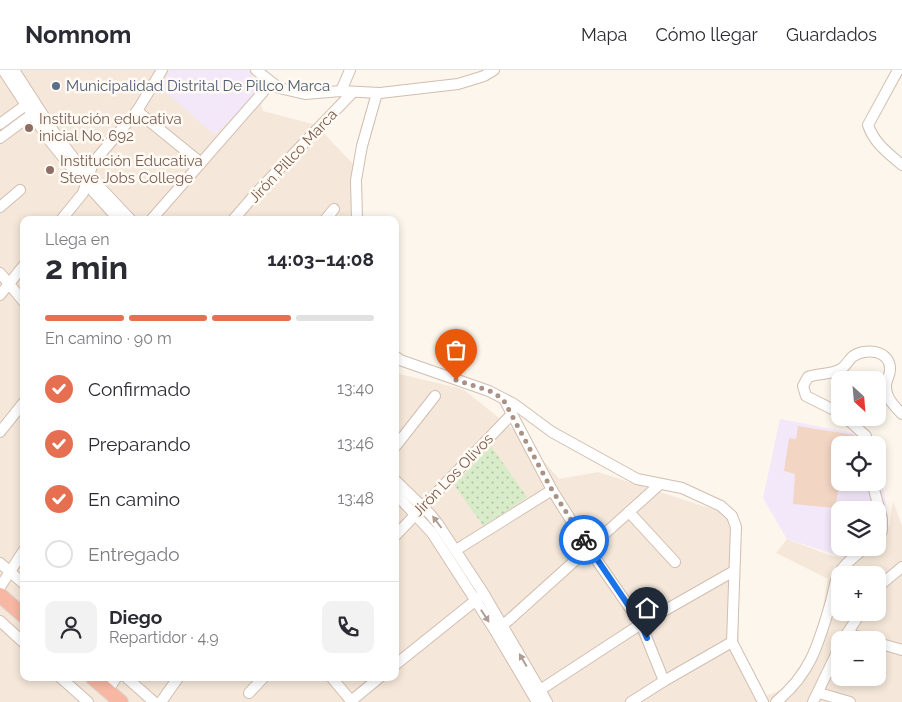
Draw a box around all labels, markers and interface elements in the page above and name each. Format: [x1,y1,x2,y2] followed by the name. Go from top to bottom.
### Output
[25,20,131,49] text: Nomnom
[581,24,627,45] text: Mapa
[655,24,758,45] text: Cómo llegar
[786,24,877,45] text: Guardados
[66,77,330,95] place label: Municipalidad Distrital De Pillco Marca
[50,80,62,92] marker: Municipalidad Distrital De Pillco Marca
[245,105,341,207] street label: Jirón Pillco Marca
[39,110,182,145] place label: Institución educativa inicial No. 692
[23,122,35,134] marker: Institución educativa inicial No. 692
[60,152,203,187] place label: Institución Educativa Steve Jobs College
[44,164,56,176] marker: Institución Educativa Steve Jobs College
[45,230,109,249] text: Llega en
[267,248,374,270] text: 14:03–14:08
[45,249,128,286] text: 2 min
[45,329,172,348] text: En camino · 90 m
[435,329,477,380] pin
[442,336,470,364] icon: bag
[831,371,886,426] north arrow
[831,371,886,686] map controls
[45,375,73,403] icon: check
[88,378,191,400] text: Confirmado
[337,379,374,398] text: 13:40
[45,430,73,458] icon: check
[409,430,497,520] street label: Jirón Los Olivos
[88,433,191,455] text: Preparando
[337,434,374,453] text: 13:46
[831,436,886,491] button: locate
[45,485,73,513] icon: check
[88,488,180,510] text: En camino
[337,489,374,508] text: 13:48
[831,501,886,556] button: layers
[559,515,609,565] courier
[431,516,442,529] one-way arrow
[570,526,598,554] icon: bike
[88,543,180,565] text: Entregado
[831,566,886,621] button: +
[626,587,668,638] pin
[633,594,661,622] icon: home
[45,601,97,653] button: person
[322,601,374,653] button: phone
[109,606,162,628] text: Diego
[481,610,490,623] one-way arrow
[109,628,219,647] text: Repartidor · 4.9
[831,631,886,686] button: −
[518,653,527,666] one-way arrow

